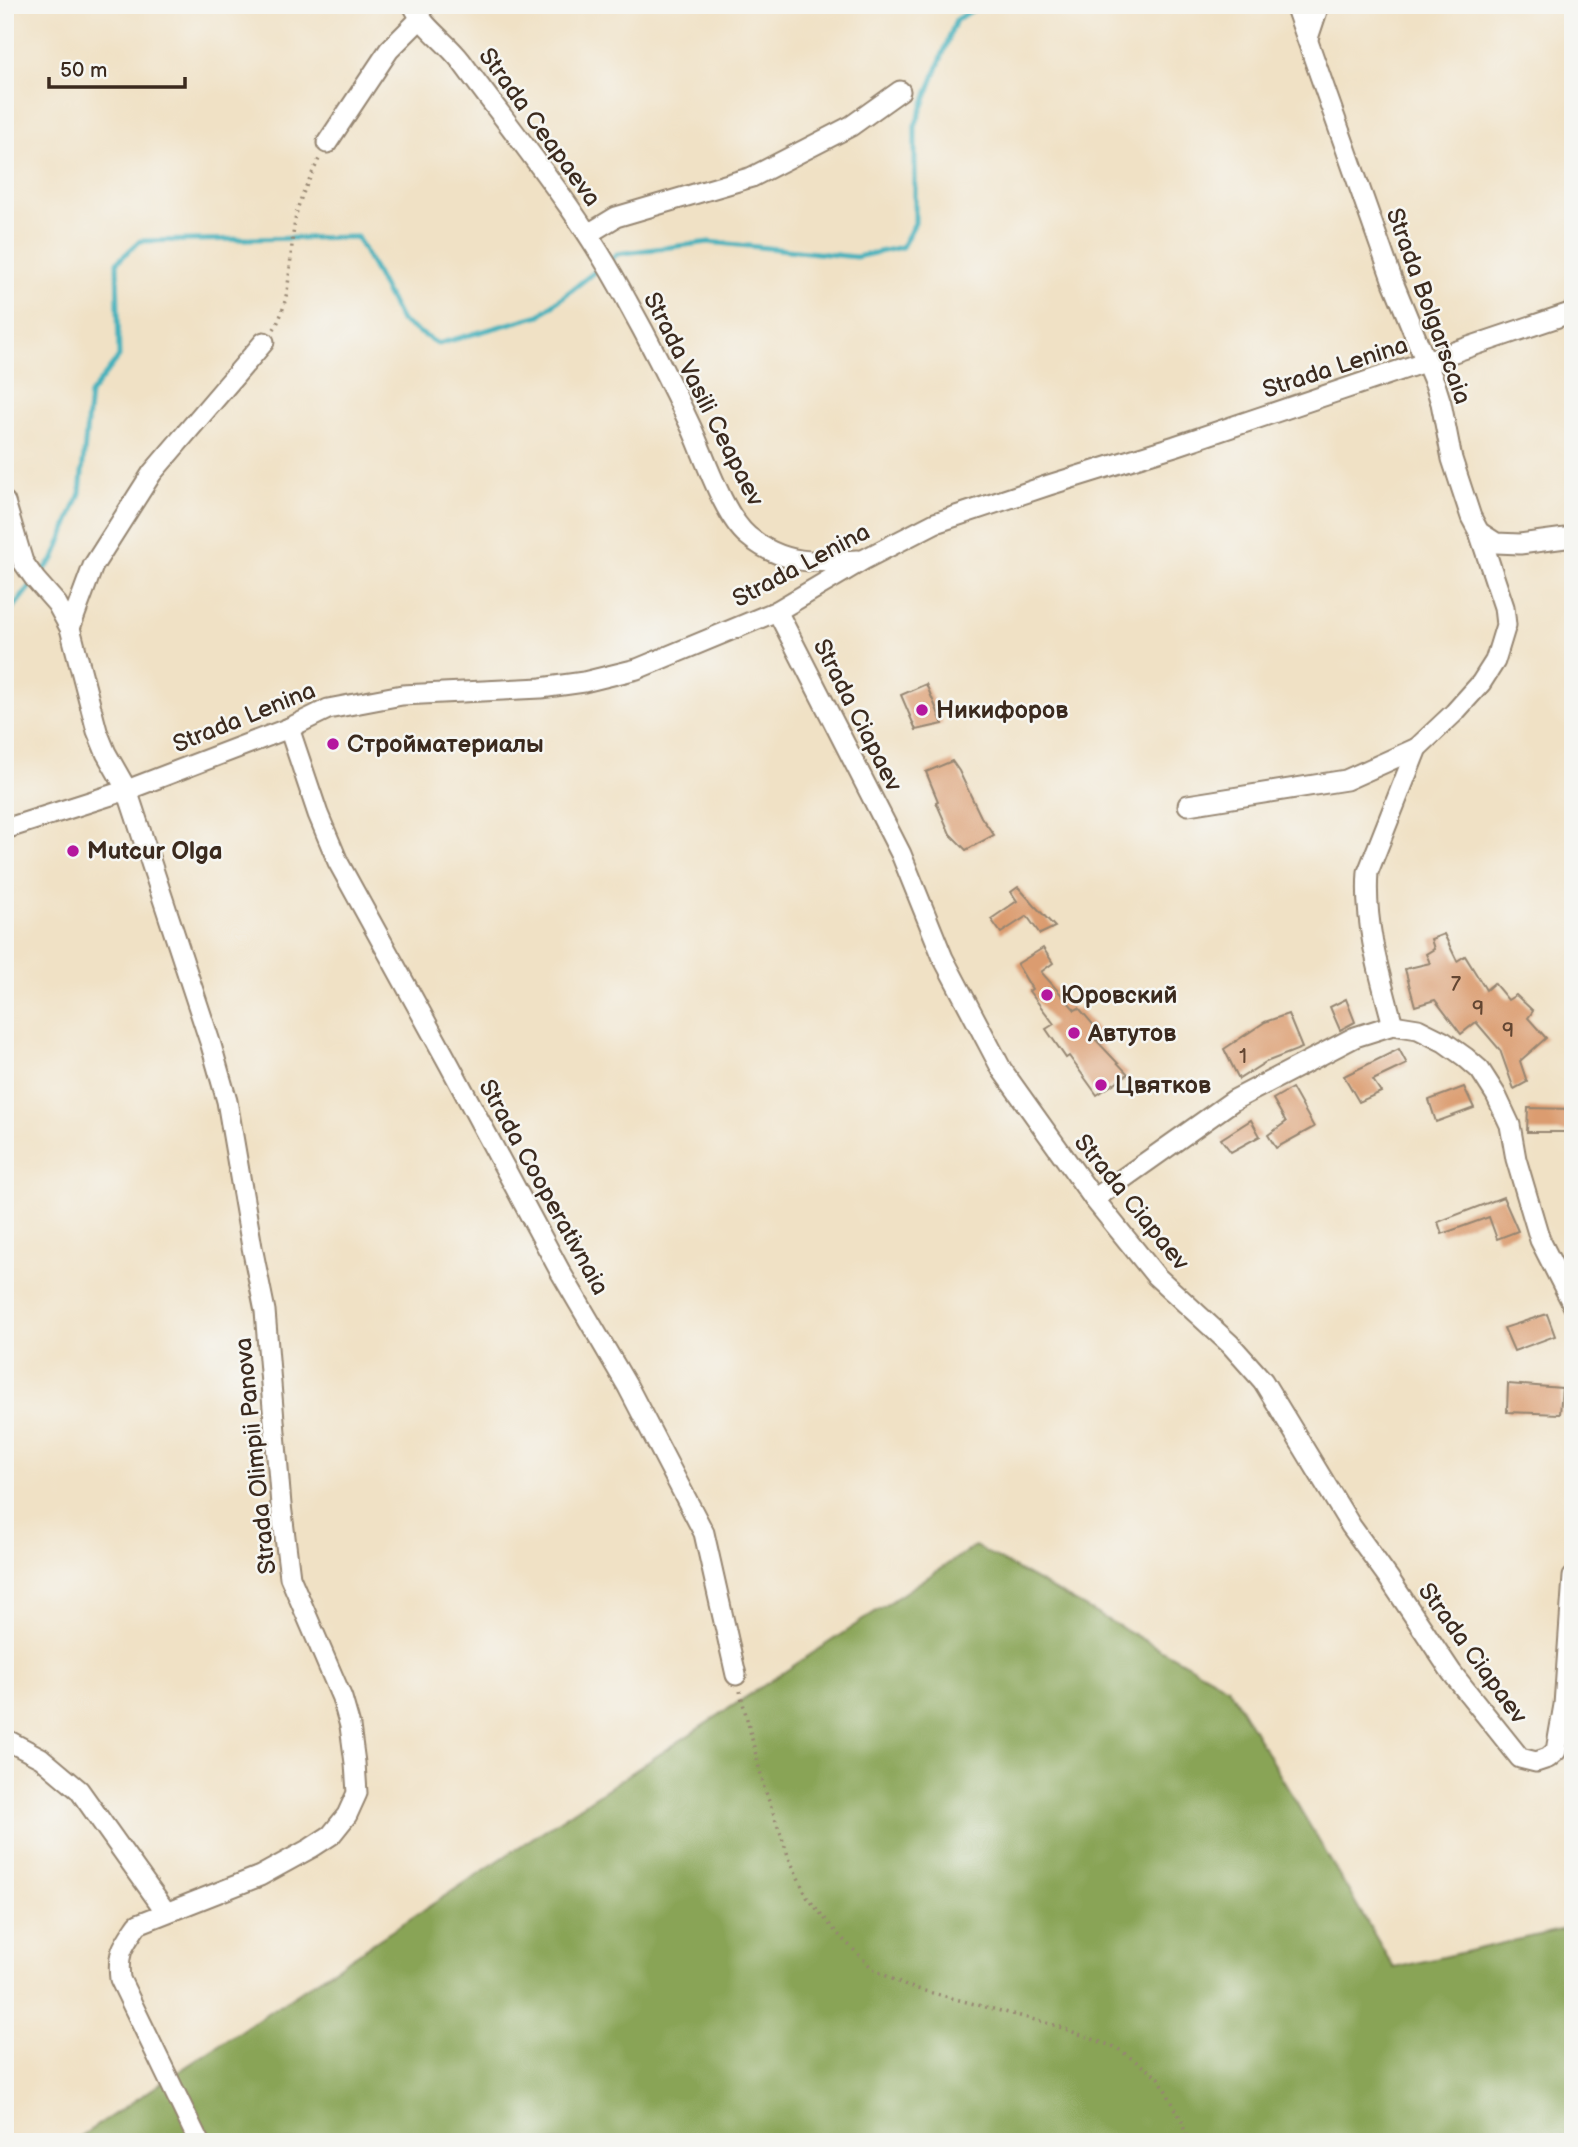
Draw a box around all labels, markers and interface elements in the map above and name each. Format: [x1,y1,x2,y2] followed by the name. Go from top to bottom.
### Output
[472,42,607,212] street label: Strada Ceapaeva
[49,46,186,90] scale bar
[60,58,107,83] text: 50 m
[1380,204,1477,408] street label: Strada Bolgarscaia
[637,287,770,511] street label: Strada Vasili Ceapaev
[1259,330,1411,405] street label: Strada Lenina
[728,517,875,614] street label: Strada Lenina
[807,634,909,797] street label: Strada Ciapaev
[169,676,320,759] street label: Strada Lenina
[936,696,1068,725] place label: Никифоров
[914,702,930,718] marker: Никифоров
[347,730,544,759] place label: Стройматериалы
[325,736,341,752] marker: Стройматериалы
[87,837,222,866] place label: Mutcur Olga
[65,843,81,859] marker: Mutcur Olga
[1451,972,1462,997] house number: 7
[1061,981,1177,1010] place label: Юровский
[1039,987,1055,1003] marker: Юровский
[1472,996,1484,1021] house number: 9
[1502,1018,1514,1043] house number: 9
[1087,1019,1176,1048] place label: Автутов
[1066,1025,1082,1041] marker: Автутов
[1239,1044,1247,1069] house number: 1
[1115,1071,1211,1100] place label: Цвятков
[472,1075,615,1300] street label: Strada Cooperativnaia
[1093,1077,1109,1093] marker: Цвятков
[1068,1128,1196,1277] street label: Strada Ciapaev
[229,1336,282,1576] street label: Strada Olimpii Panova
[1412,1577,1534,1730] street label: Strada Ciapaev

